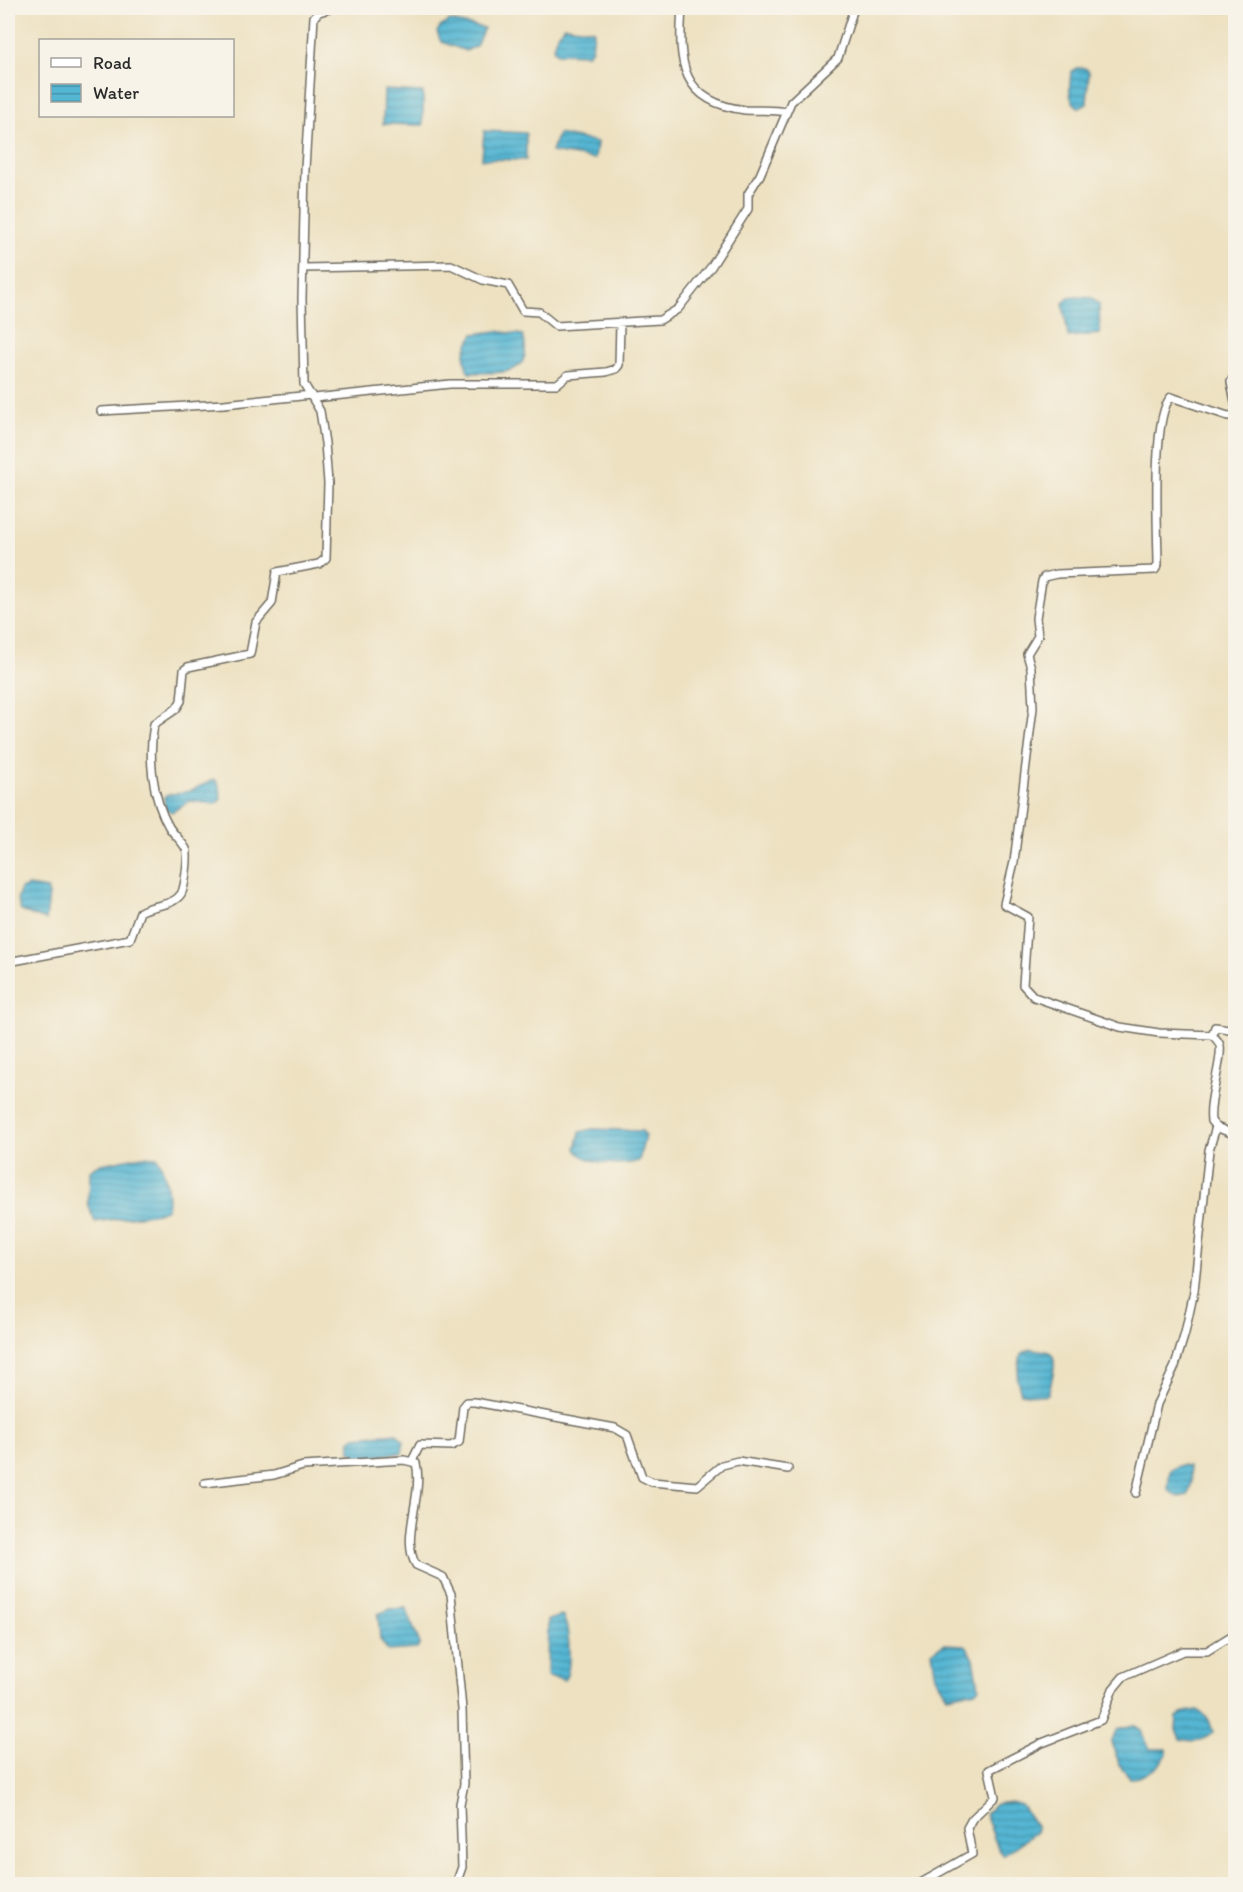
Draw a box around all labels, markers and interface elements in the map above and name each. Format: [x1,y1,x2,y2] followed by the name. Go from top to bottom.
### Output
[39,39,234,117] legend
[93,52,132,74] text: Road
[93,82,139,104] text: Water

